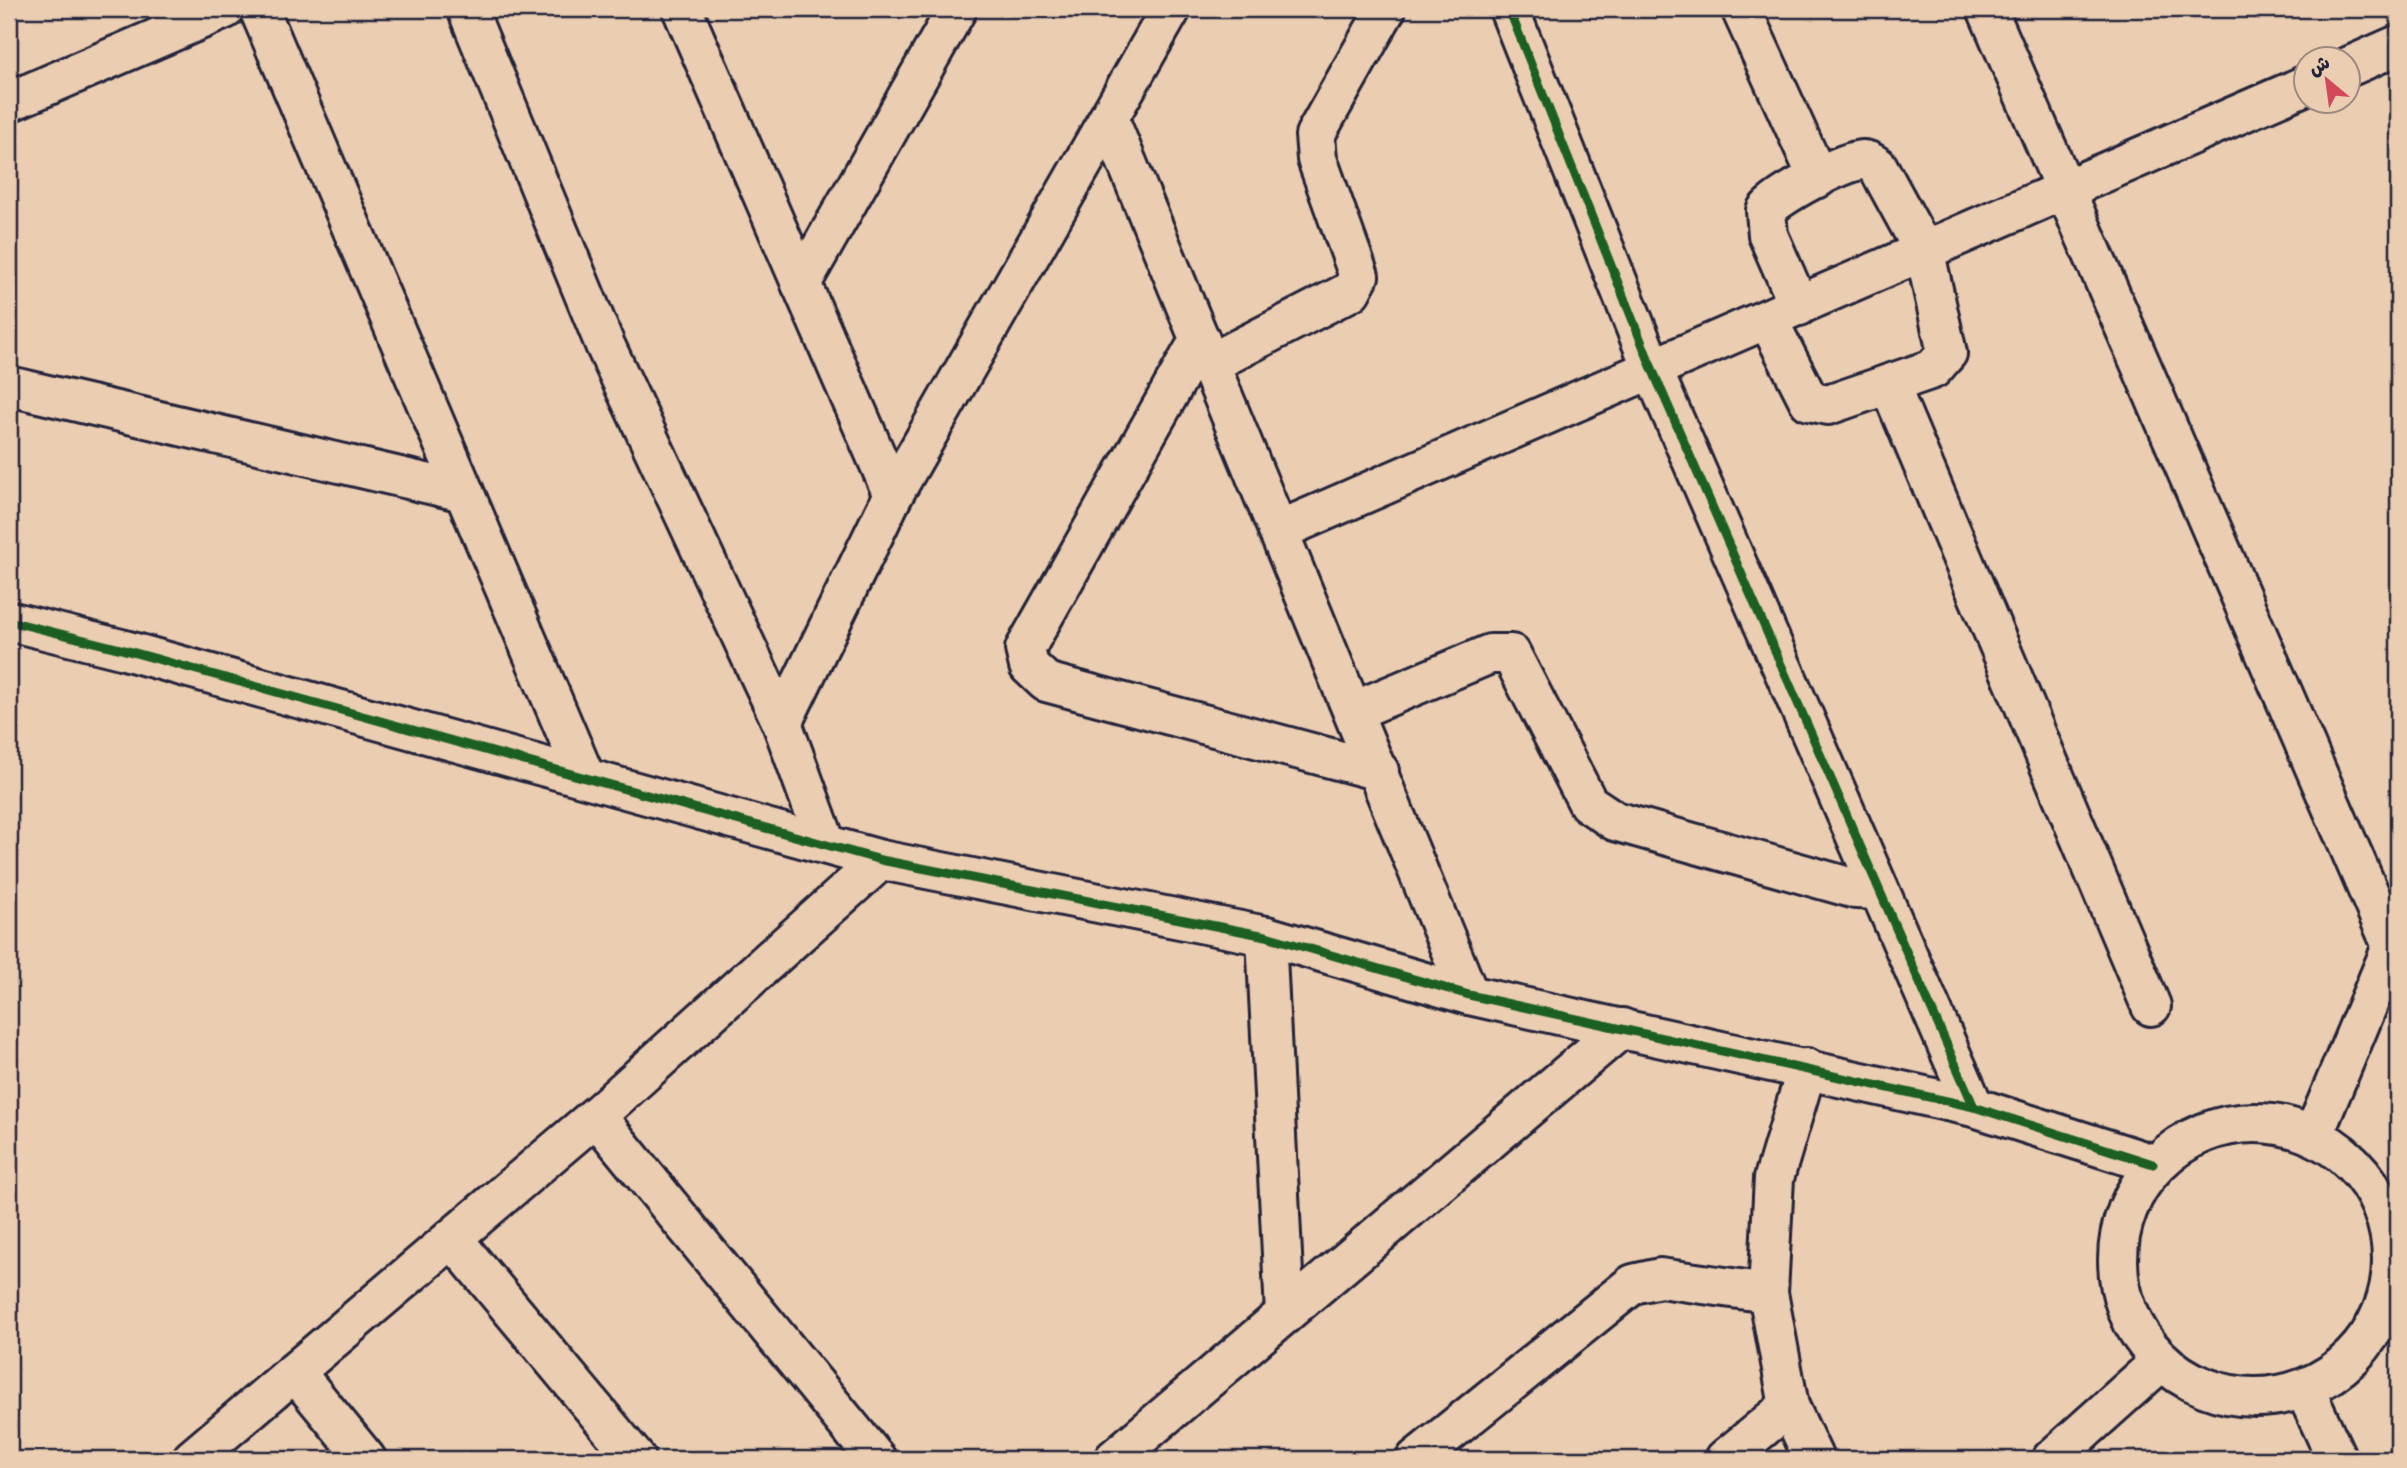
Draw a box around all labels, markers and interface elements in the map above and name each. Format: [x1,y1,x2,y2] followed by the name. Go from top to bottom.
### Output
[2292,46,2362,116] north arrow
[2302,47,2334,82] text: ش

